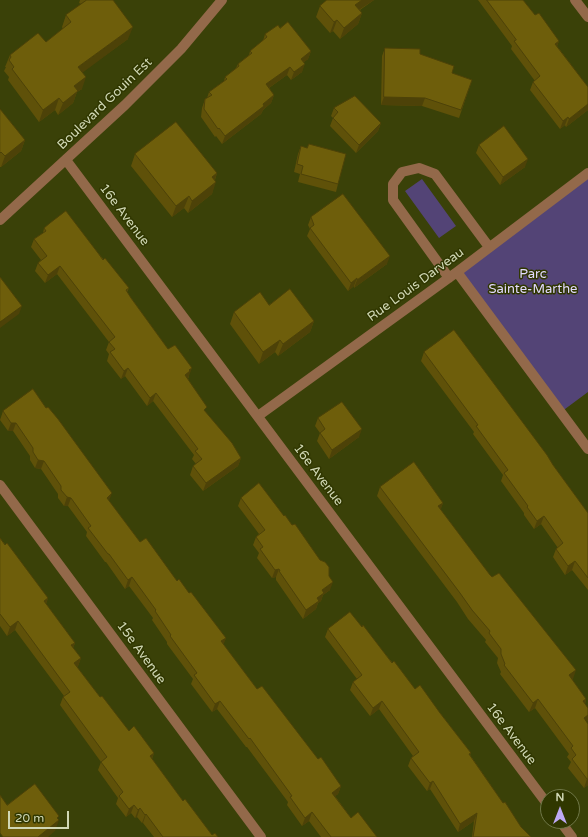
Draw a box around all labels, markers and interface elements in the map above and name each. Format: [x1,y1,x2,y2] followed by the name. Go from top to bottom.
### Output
[54,55,156,153] street label: Boulevard Gouin Est
[96,181,152,249] street label: 16e Avenue
[365,245,467,325] street label: Rue Louis Darveau
[489,267,577,298] park label: Parc Sainte-Marthe
[290,441,346,509] street label: 16e Avenue
[113,619,169,687] street label: 15e Avenue
[483,700,539,768] street label: 16e Avenue
[540,789,580,829] north arrow
[556,791,564,804] text: N
[10,803,71,829] scale bar
[15,811,44,825] text: 20 m

